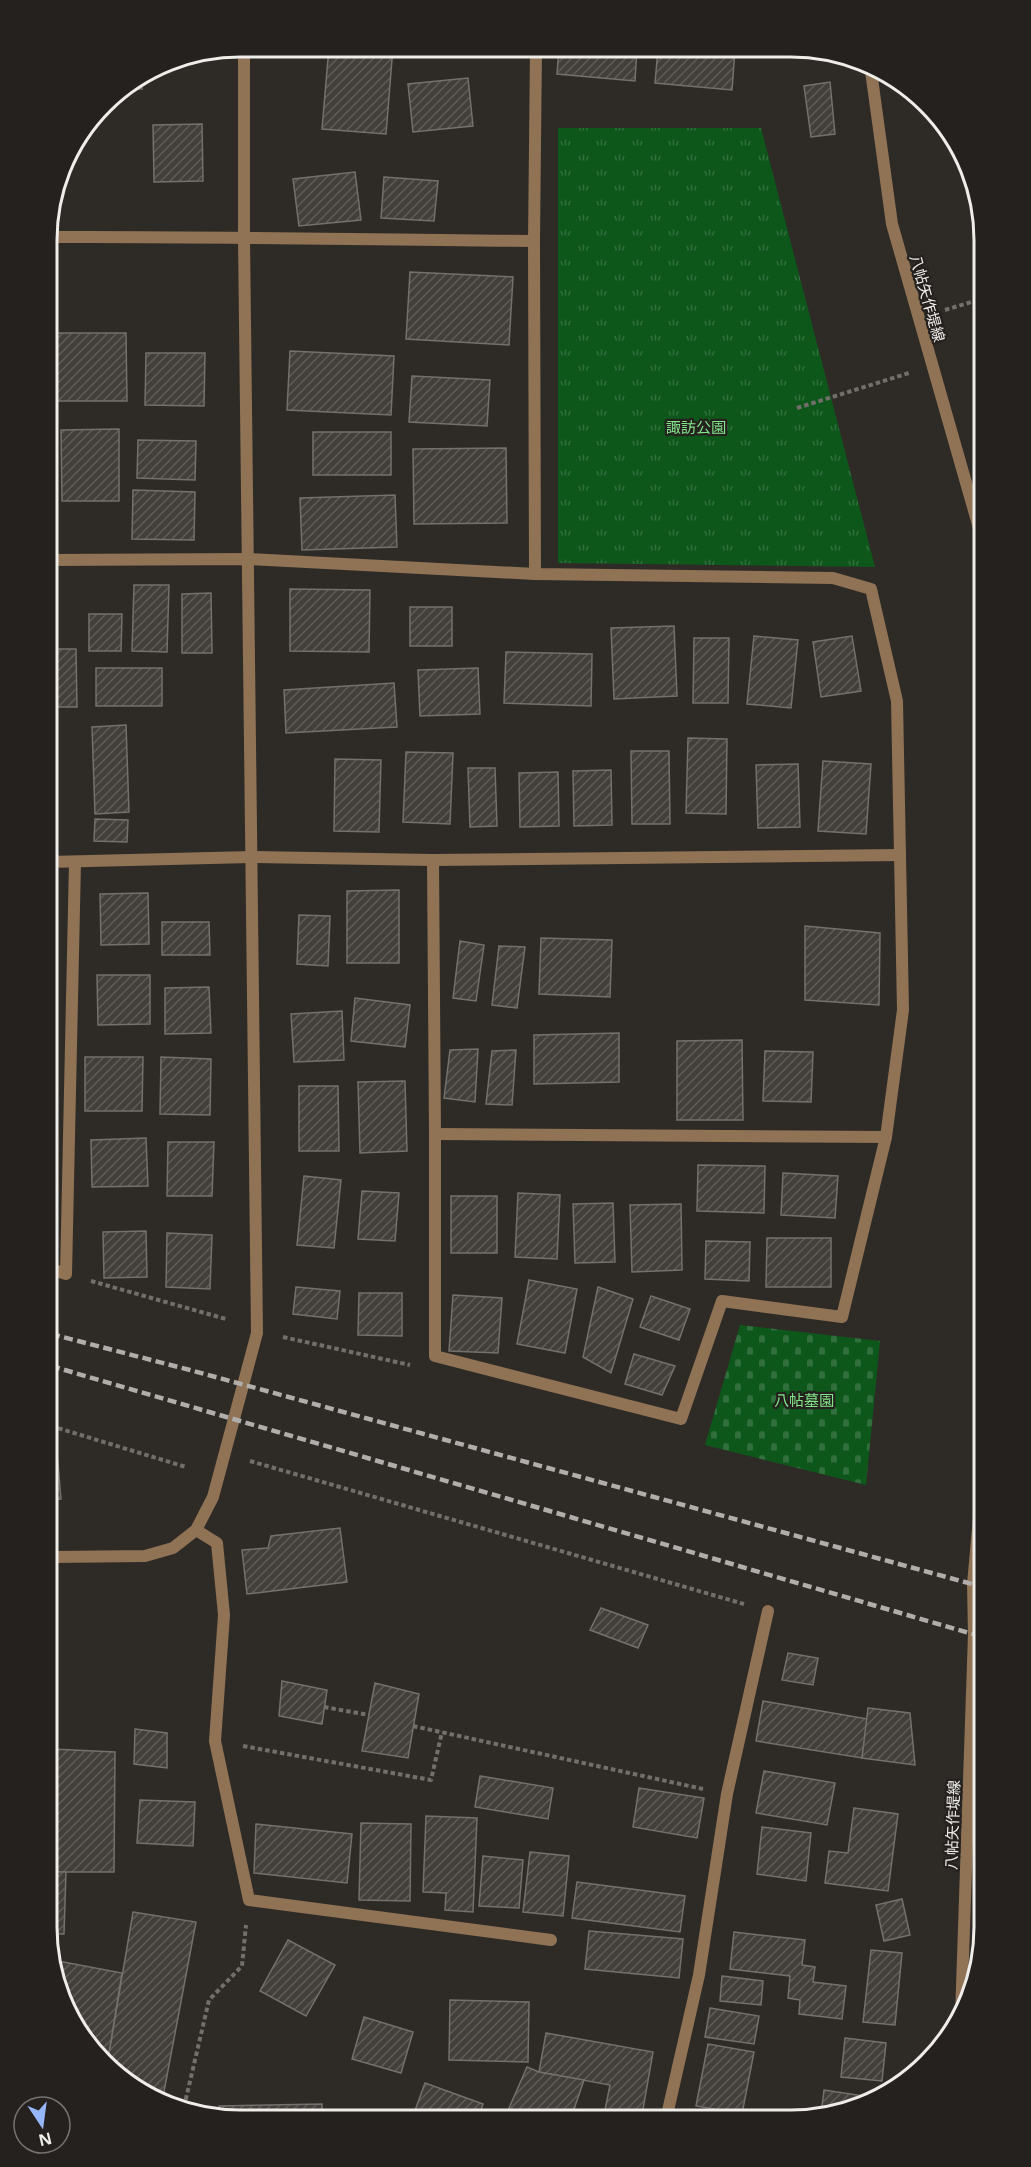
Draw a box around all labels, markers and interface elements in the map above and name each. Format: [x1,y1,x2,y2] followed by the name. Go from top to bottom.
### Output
[906,252,950,344] street label: 八帖矢作堤線
[666,417,726,437] park label: 諏訪公園
[774,1390,834,1410] park label: 八帖墓園
[940,1780,964,1870] street label: 八帖矢作堤線
[12,2095,72,2155] north arrow
[37,2127,54,2152] text: N

